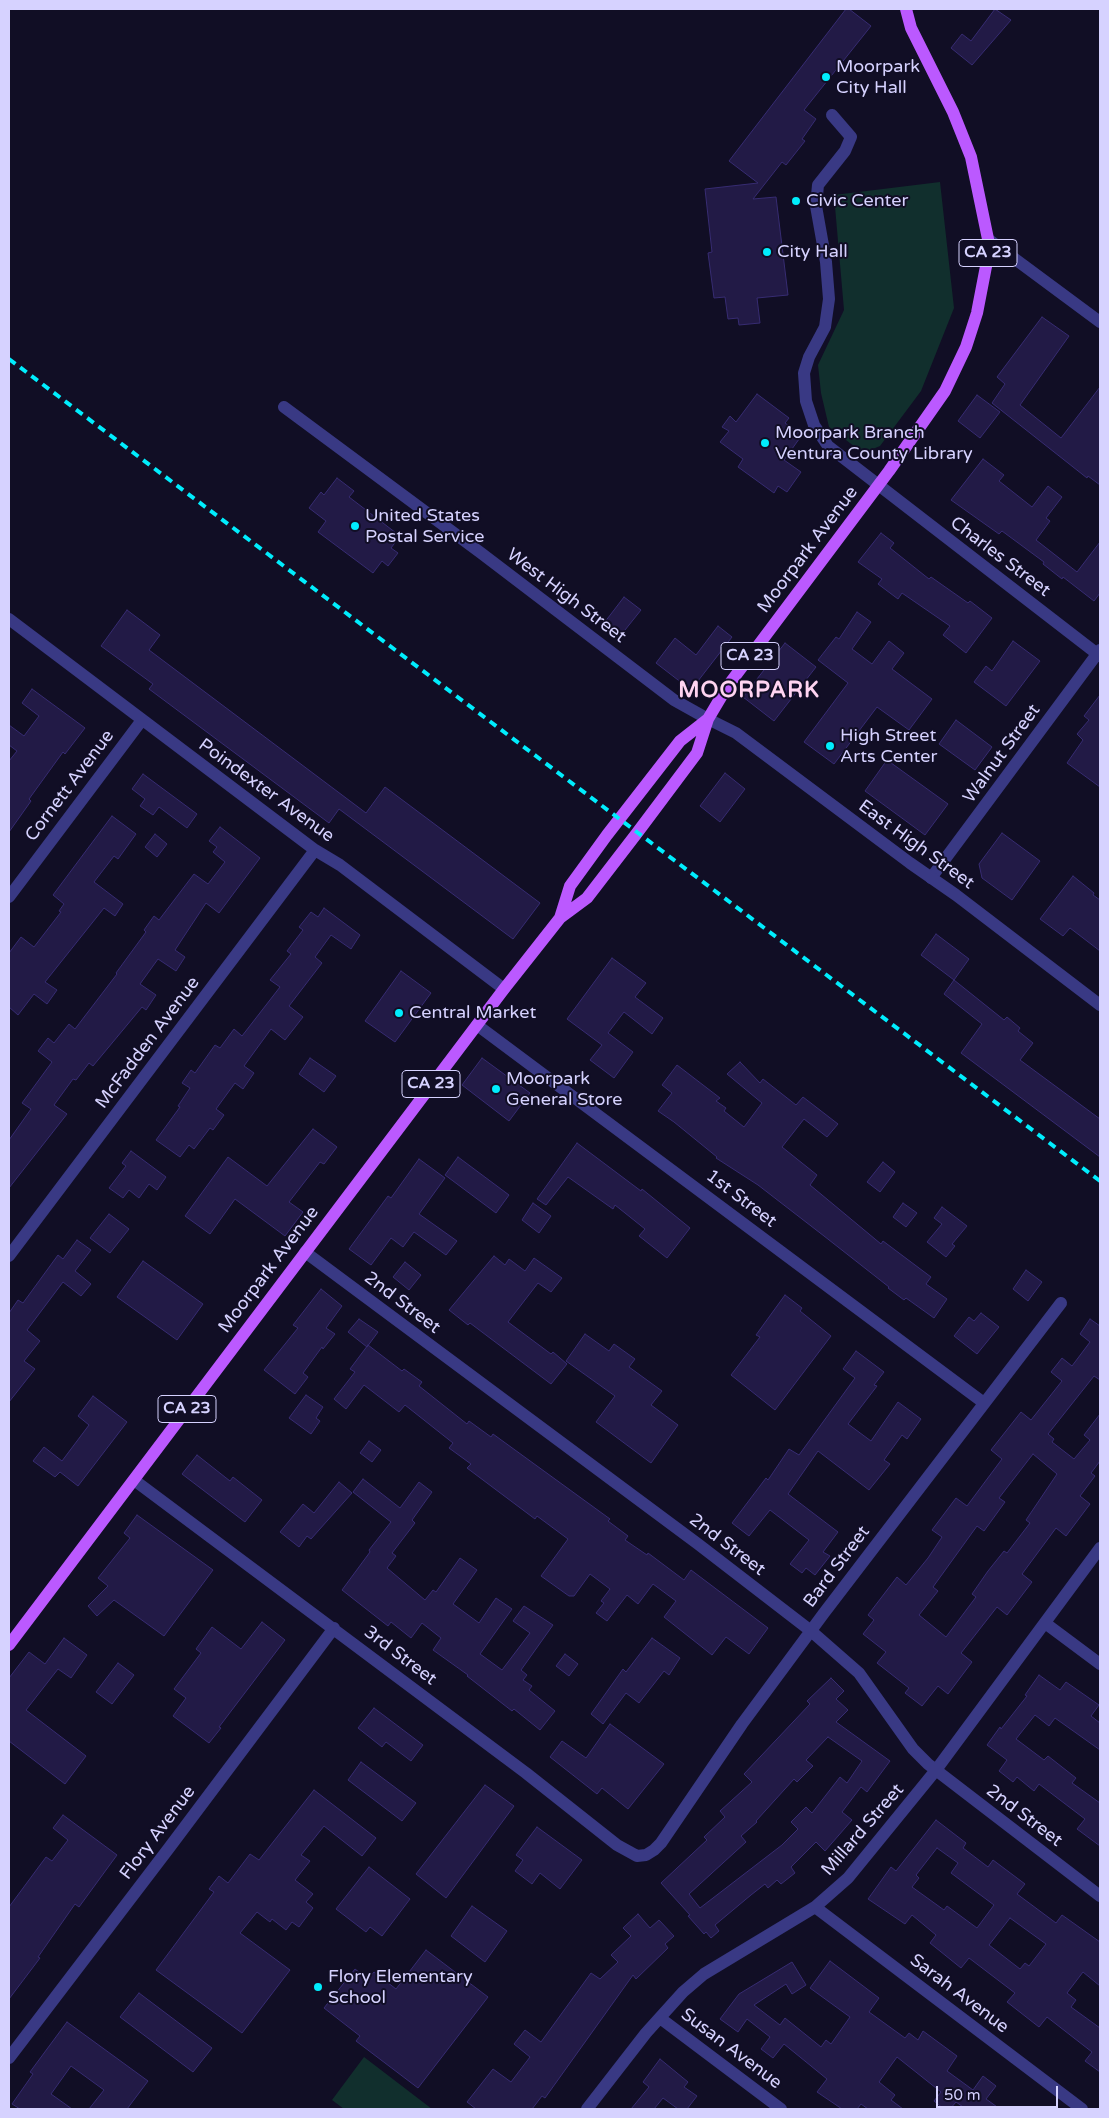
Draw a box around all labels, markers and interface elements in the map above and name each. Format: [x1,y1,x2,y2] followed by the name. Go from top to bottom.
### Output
[836,56,920,98] place label: Moorpark City Hall
[820,71,832,83] marker: Moorpark City Hall
[806,190,908,212] place label: Civic Center
[790,195,802,207] marker: Civic Center
[959,240,1017,266] road number: CA 23
[777,241,848,263] place label: City Hall
[761,246,773,258] marker: City Hall
[775,422,973,464] place label: Moorpark Branch Ventura County Library
[759,437,771,449] marker: Moorpark Branch Ventura County Library
[753,482,863,618] street label: Moorpark Avenue
[365,505,484,548] place label: United States Postal Service
[946,512,1054,602] street label: Charles Street
[349,520,361,532] marker: United States Postal Service
[502,544,630,648] street label: West High Street
[721,642,779,669] road number: CA 23
[677,678,821,704] district label: MOORPARK
[959,700,1045,808] street label: Walnut Street
[840,725,937,768] place label: High Street Arts Center
[21,726,119,846] street label: Cornett Avenue
[194,735,338,847] street label: Poindexter Avenue
[824,740,836,752] marker: High Street Arts Center
[854,796,978,894] street label: East High Street
[91,973,205,1113] street label: McFadden Avenue
[409,1002,536,1024] place label: Central Market
[393,1007,405,1019] marker: Central Market
[506,1068,622,1110] place label: Moorpark General Store
[402,1070,460,1098] road number: CA 23
[490,1083,502,1095] marker: Moorpark General Store
[701,1165,781,1233] street label: 1st Street
[214,1202,324,1338] street label: Moorpark Avenue
[360,1267,444,1339] street label: 2nd Street
[158,1396,216,1422] road number: CA 23
[685,1509,769,1581] street label: 2nd Street
[799,1522,875,1612] street label: Bard Street
[359,1622,441,1690] street label: 3rd Street
[817,1780,909,1880] street label: Millard Street
[982,1780,1066,1852] street label: 2nd Street
[116,1782,200,1884] street label: Flory Avenue
[905,1950,1013,2038] street label: Sarah Avenue
[328,1966,473,2008] place label: Flory Elementary School
[312,1981,324,1993] marker: Flory Elementary School
[676,2004,786,2094] street label: Susan Avenue
[939,2076,1062,2108] scale bar
[944,2086,981,2104] text: 50 m

